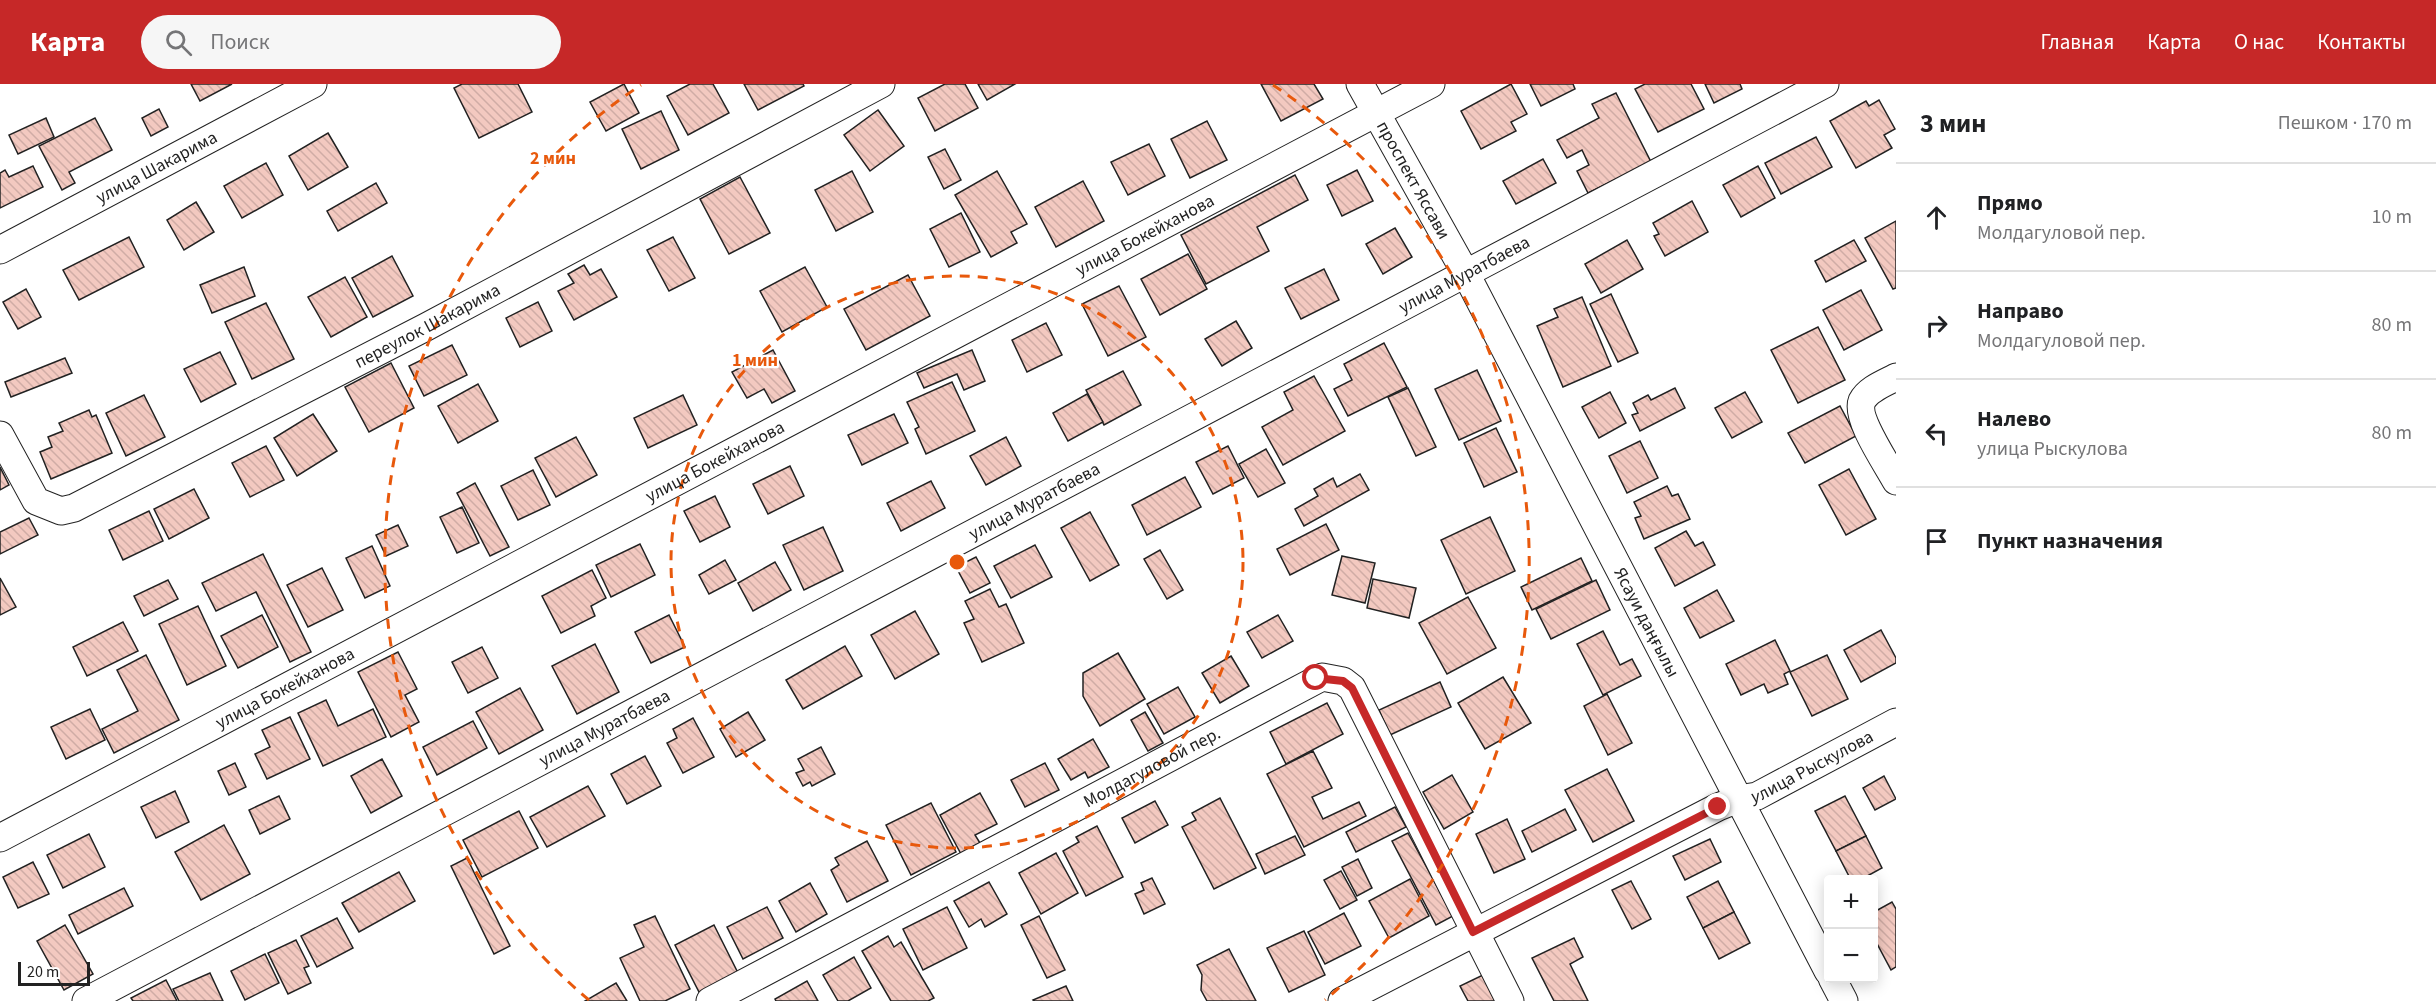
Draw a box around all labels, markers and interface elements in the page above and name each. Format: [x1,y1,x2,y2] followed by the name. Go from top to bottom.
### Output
[141,15,561,69] search box
[30,22,105,62] text: Карта
[162,26,195,59] icon: search
[210,26,270,58] text: Поиск
[2041,27,2114,57] text: Главная
[2147,27,2201,57] text: Карта
[2234,27,2284,57] text: О нас
[2317,27,2406,57] text: Контакты
[1920,105,1986,142] text: 3 мин
[2278,109,2412,137] text: Пешком · 170 m
[1370,117,1456,244] street label: проспект Яссави
[91,125,222,210] street label: улица Шакарима
[530,146,576,171] text: 2 мин
[1977,187,2043,219] text: Прямо
[1071,188,1219,282] street label: улица Бокейханова
[1920,201,1953,234] icon: ahead
[2372,203,2412,231] text: 10 m
[1977,219,2146,247] text: Молдагуловой пер.
[1394,230,1534,320] street label: улица Муратбаева
[350,278,505,375] street label: переулок Шакарима
[1977,295,2064,327] text: Направо
[1920,309,1953,342] icon: right
[2372,311,2412,339] text: 80 m
[1977,327,2146,355] text: Молдагуловой пер.
[732,348,778,373] text: 1 мин
[1977,403,2051,435] text: Налево
[641,415,789,509] street label: улица Бокейханова
[1920,417,1953,450] icon: left
[2372,419,2412,447] text: 80 m
[1977,435,2128,463] text: улица Рыскулова
[964,457,1104,546] street label: улица Муратбаева
[1920,525,1953,558] icon: arrive
[1977,525,2163,557] text: Пункт назначения
[947,552,967,572] centre of rings
[1608,563,1685,682] street label: Ясауи даңғылы
[211,641,359,735] street label: улица Бокейханова
[1302,664,1328,690] route start
[535,683,675,773] street label: улица Муратбаева
[1079,721,1225,814] street label: Молдагуловой пер.
[1749,724,1878,810] street label: улица Рыскулова
[1704,793,1730,819] route end
[1824,875,1878,983] map controls
[1824,875,1878,929] button: +
[1824,929,1878,983] button: −
[18,959,90,986] scale bar
[27,961,59,983] text: 20 m

